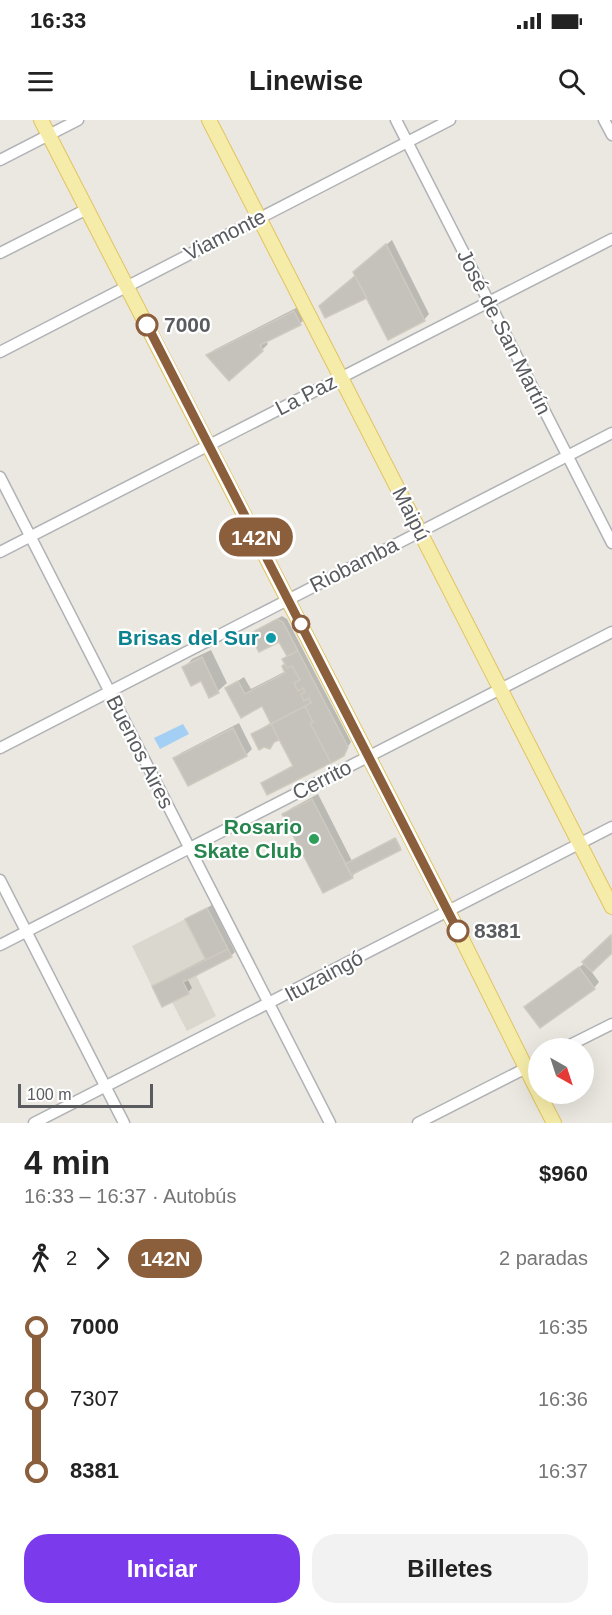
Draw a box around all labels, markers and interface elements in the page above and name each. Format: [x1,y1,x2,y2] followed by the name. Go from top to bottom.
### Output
[30,8,86,33] text: 16:33
[24,65,57,98] icon: menu
[555,65,588,98] icon: search
[249,66,363,96] text: Linewise
[180,204,269,265] street label: Viamonte
[453,245,556,418] street label: José de San Martín
[164,313,211,336] place label: 7000
[136,314,158,336] marker: 7000
[271,369,340,420] street label: La Paz
[388,483,435,544] street label: Maipú
[214,518,298,556] line badge: 142N
[231,526,281,549] text: 142N
[306,532,402,597] street label: Riobamba
[292,615,310,633] unlabelled marker
[118,626,259,649] place label: Brisas del Sur
[264,631,278,645] marker: Brisas del Sur
[102,691,179,812] street label: Buenos Aires
[288,755,355,804] street label: Cerrito
[193,815,302,862] place label: Rosario Skate Club
[307,832,321,846] marker: Rosario Skate Club
[474,919,521,942] place label: 8381
[447,920,469,942] marker: 8381
[281,945,367,1006] street label: Ituzaingó
[528,1038,594,1104] north arrow
[528,1038,594,1104] map controls
[18,1081,153,1109] scale bar
[27,1086,71,1103] text: 100 m
[24,1144,110,1181] text: 4 min
[539,1161,588,1186] text: $960
[24,1185,236,1207] text: 16:33 – 16:37 · Autobús
[24,1242,57,1275] icon: walk
[86,1242,119,1275] icon: forward
[66,1247,77,1269] text: 2
[140,1247,190,1270] text: 142N
[499,1247,588,1269] text: 2 paradas
[70,1314,119,1339] text: 7000
[538,1316,588,1338] text: 16:35
[70,1386,119,1411] text: 7307
[538,1388,588,1410] text: 16:36
[70,1458,119,1483] text: 8381
[538,1460,588,1482] text: 16:37
[24,1534,300,1603] button: Iniciar
[312,1534,588,1603] button: Billetes

